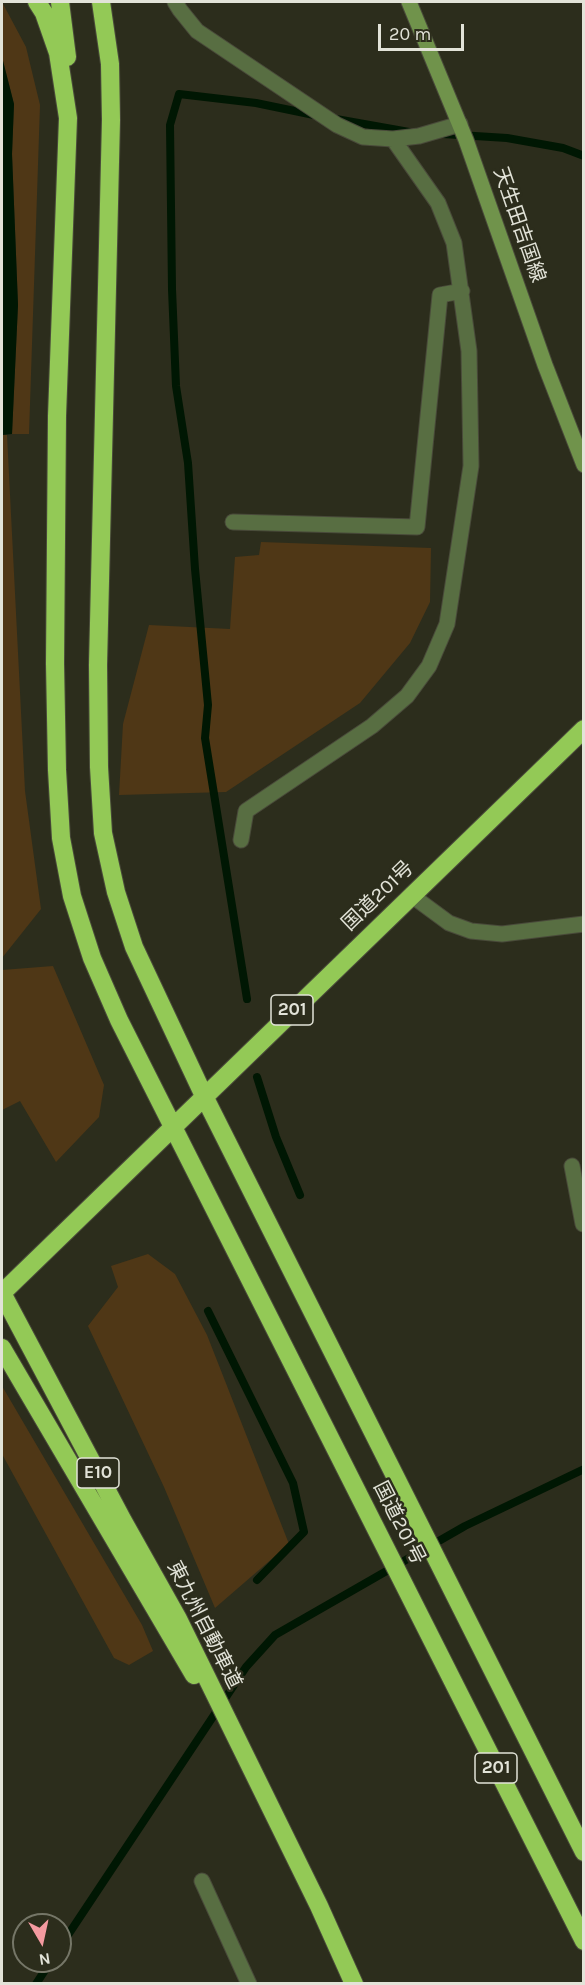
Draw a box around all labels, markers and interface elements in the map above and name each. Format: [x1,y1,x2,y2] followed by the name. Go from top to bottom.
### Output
[381,12,466,50] scale bar
[389,23,431,45] text: 20 m
[488,164,550,286] street label: 天生田吉国線
[337,856,419,936] street label: 国道201号
[271,995,313,1025] road number: 201
[77,1458,119,1488] road number: E10
[368,1477,430,1569] street label: 国道201号
[162,1557,246,1693] street label: 東九州自動車道
[475,1753,517,1783] road number: 201
[12,1913,72,1973] north arrow
[37,1949,52,1970] text: N

